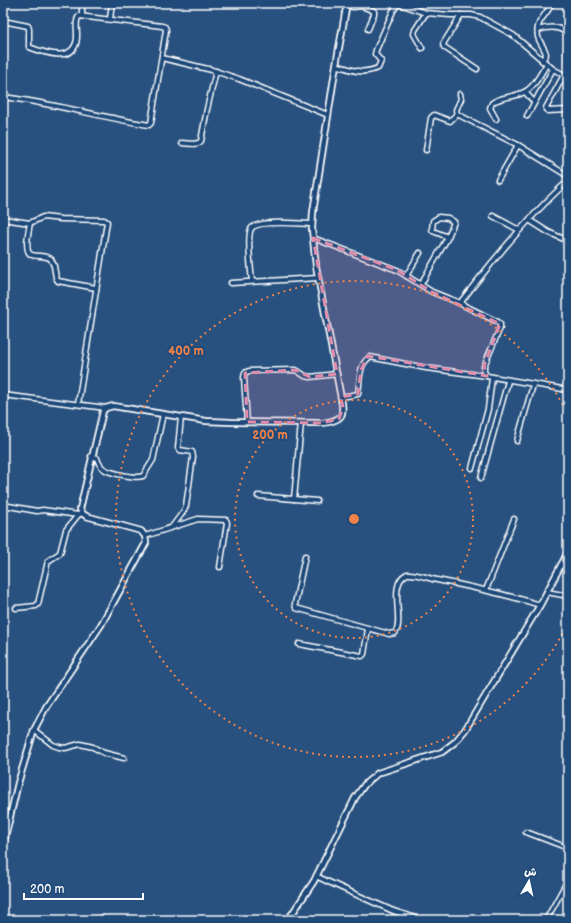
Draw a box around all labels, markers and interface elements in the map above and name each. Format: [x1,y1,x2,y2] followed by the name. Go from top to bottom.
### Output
[168,344,204,359] text: 400 m
[252,428,288,443] text: 200 m
[347,512,361,526] centre of rings
[509,861,549,901] north arrow
[523,864,537,879] text: ش
[24,875,143,901] scale bar
[30,882,64,897] text: 200 m

